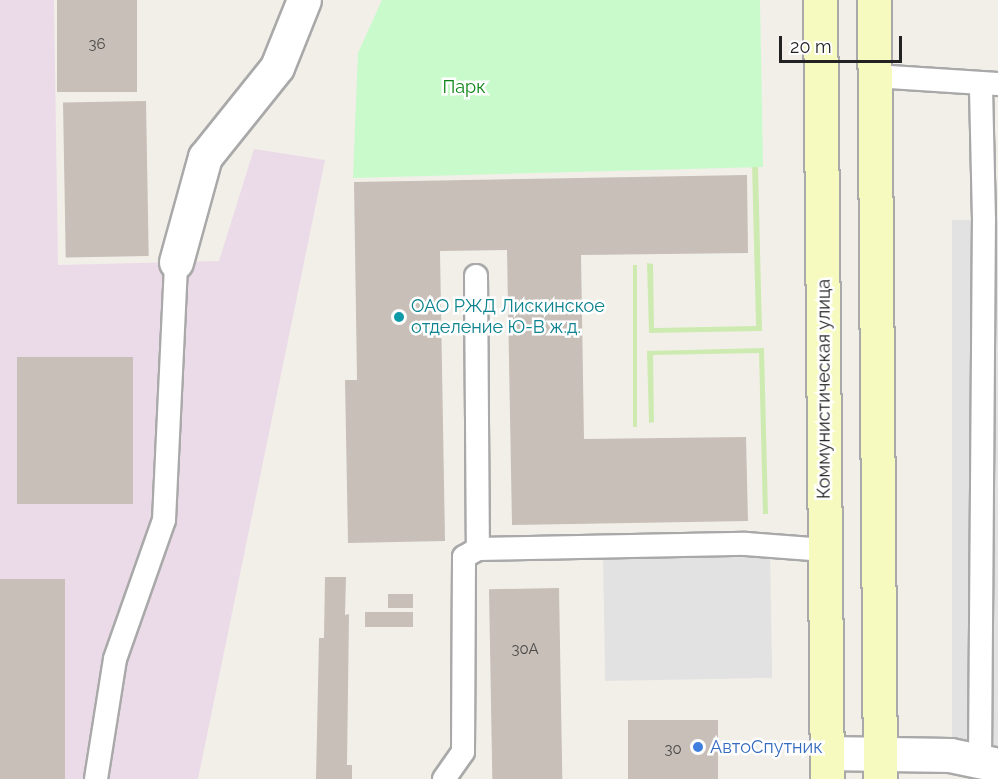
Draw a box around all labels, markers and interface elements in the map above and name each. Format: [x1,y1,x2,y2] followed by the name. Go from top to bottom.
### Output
[782,24,905,62] scale bar
[88,36,106,54] house number: 36
[790,36,832,57] text: 20 m
[442,76,486,98] park label: Парк
[813,279,835,499] street label: Коммунистическая улица
[411,296,605,338] place label: ОАО РЖД Лискинское отделение Ю-В ж.д.
[392,310,406,324] marker: ОАО РЖД Лискинское отделение Ю-В ж.д.
[511,641,539,659] house number: 30А
[710,736,823,758] place label: АвтоСпутник
[691,740,705,754] marker: АвтоСпутник
[664,741,682,759] house number: 30

